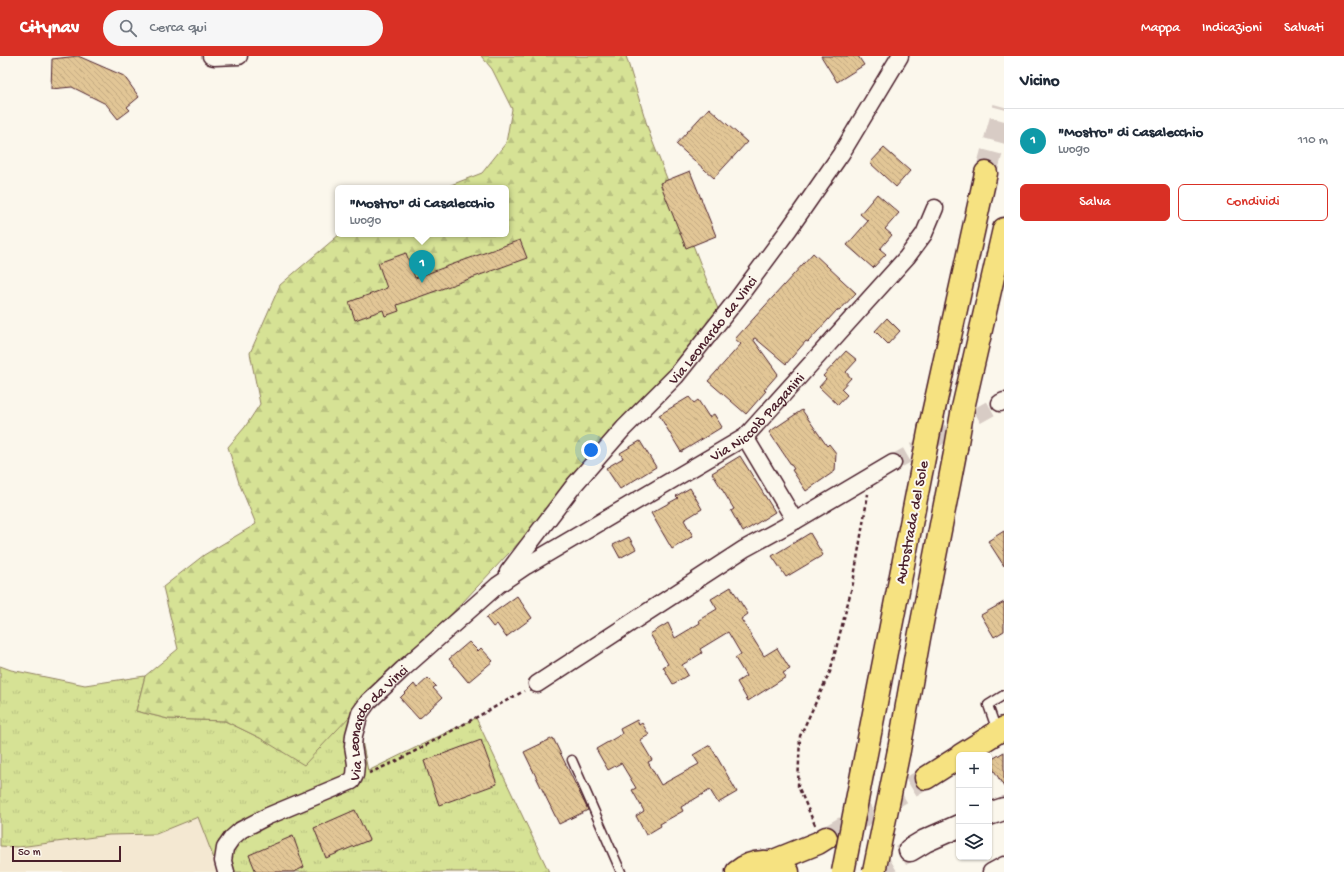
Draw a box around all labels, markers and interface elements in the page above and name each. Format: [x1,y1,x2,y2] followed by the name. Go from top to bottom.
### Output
[103,10,383,46] search box
[20,17,79,40] text: Citynav
[117,17,139,39] icon: search
[149,19,207,37] text: Cerca qui
[1141,20,1180,37] text: Mappa
[1202,20,1262,37] text: Indicazioni
[1284,20,1324,37] text: Salvati
[1020,72,1060,92] text: Vicino
[1058,124,1203,142] text: "Mostro" di Casalecchio
[1030,133,1036,148] text: 1
[1298,133,1328,148] text: 110 m
[1058,142,1090,157] text: Luogo
[1020,184,1170,221] button: Salva
[1178,184,1328,221] button: Condividi
[335,185,509,237] popup
[349,195,495,213] text: "Mostro" di Casalecchio
[349,213,381,228] text: Luogo
[409,250,435,283] pin: 1
[665,273,762,390] street label: Via Leonardo da Vinci
[707,370,809,467] street label: Via Niccolò Paganini
[581,440,601,460] your location
[892,459,934,585] street label: Autostrada del Sole
[346,662,412,786] street label: Via Leonardo da Vinci
[956,752,992,860] map controls
[956,752,992,788] button: +
[956,788,992,824] button: −
[956,824,992,860] button: layers
[12,844,121,863] scale bar
[18,847,40,859] text: 50 m

